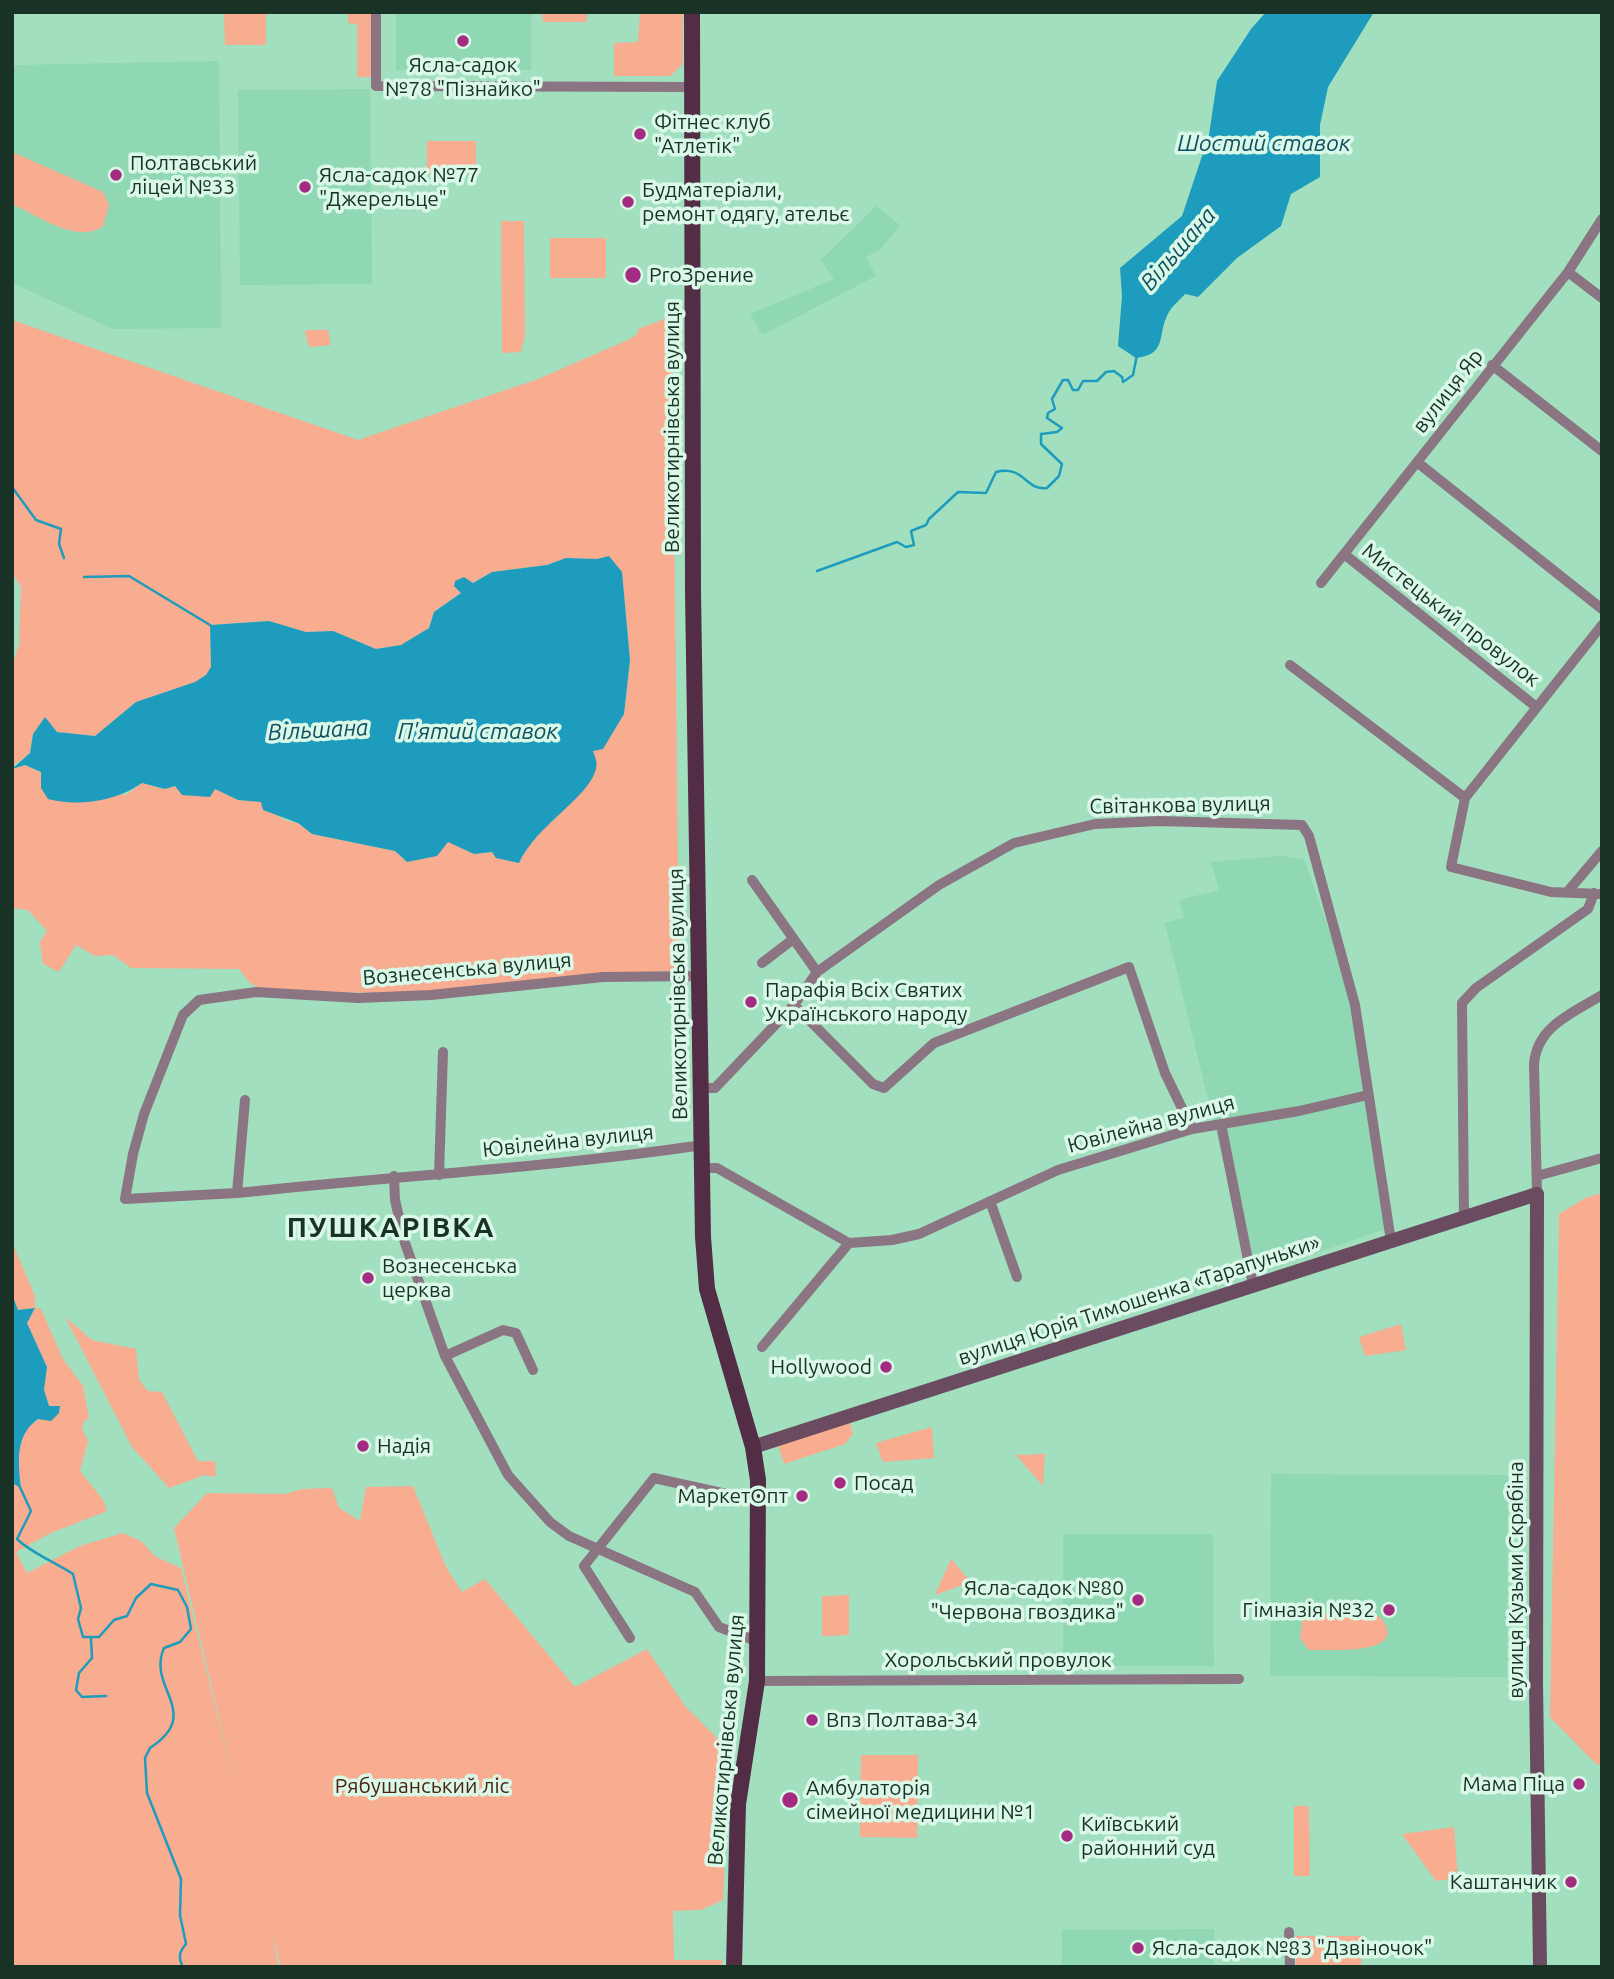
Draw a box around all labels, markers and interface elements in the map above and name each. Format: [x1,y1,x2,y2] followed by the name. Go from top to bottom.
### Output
[455,33,471,49] marker: Ясла-садок №78 "Пізнайко"
[385,52,541,102] place label: Ясла-садок №78 "Пізнайко"
[654,109,771,159] place label: Фітнес клуб "Атлетік"
[632,126,648,142] marker: Фітнес клуб "Атлетік"
[1177,129,1351,157] water label: Шостий ставок
[130,150,257,200] place label: Полтавський ліцей №33
[319,162,479,212] place label: Ясла-садок №77 "Джерельце"
[108,167,124,183] marker: Полтавський ліцей №33
[642,177,849,227] place label: Будматеріали, ремонт одягу, ательє
[297,179,313,195] marker: Ясла-садок №77 "Джерельце"
[620,194,636,210] marker: Будматеріали, ремонт одягу, ательє
[1135,202,1221,296] water label: Вільшана
[649,262,754,288] place label: ProЗрение
[623,265,643,285] marker: ProЗрение
[659,301,685,553] street label: Великотирнівська вулиця
[1407,344,1489,438] street label: вулиця Яр
[1357,538,1545,692] street label: Мистецький провулок
[267,714,369,746] water label: Вільшана
[398,717,558,745] water label: П'ятий ставок
[1089,791,1271,819] street label: Світанкова вулиця
[663,868,693,1120] street label: Великотирнівська вулиця
[362,947,572,991] street label: Вознесенська вулиця
[765,977,967,1027] place label: Парафія Всіх Святих Українського народу
[743,994,759,1010] marker: Парафія Всіх Святих Українського народу
[1065,1090,1237,1158] street label: Ювілейна вулиця
[481,1119,655,1163] street label: Ювілейна вулиця
[288,1211,494,1245] district label: ПУШКАРІВКА
[955,1230,1323,1370] street label: вулиця Юрія Тимошенка «Тарапуньки»
[382,1253,517,1303] place label: Вознесенська церква
[360,1270,376,1286] marker: Вознесенська церква
[771,1354,872,1380] place label: Hollywood
[878,1359,894,1375] marker: Hollywood
[377,1433,431,1459] place label: Надія
[355,1438,371,1454] marker: Надія
[1503,1461,1529,1699] street label: вулиця Кузьми Скрябіна
[854,1470,914,1496] place label: Посад
[832,1475,848,1491] marker: Посад
[678,1483,788,1509] place label: МаркетОпт
[794,1488,810,1504] marker: МаркетОпт
[930,1575,1124,1625] place label: Ясла-садок №80 "Червона гвоздика"
[1130,1592,1146,1608] marker: Ясла-садок №80 "Червона гвоздика"
[1242,1597,1375,1623] place label: Гімназія №32
[1381,1602,1397,1618] marker: Гімназія №32
[702,1613,750,1867] street label: Великотирнівська вулиця
[884,1647,1112,1673] street label: Хорольський провулок
[826,1707,978,1733] place label: Впз Полтава-34
[804,1712,820,1728] marker: Впз Полтава-34
[1462,1771,1565,1797] place label: Мама Піца
[335,1773,509,1799] park label: Рябушанський ліс
[806,1775,1035,1825] place label: Амбулаторія сімейної медицини №1
[1571,1776,1587,1792] marker: Мама Піца
[780,1790,800,1810] marker: Амбулаторія сімейної медицини №1
[1081,1811,1215,1861] place label: Київський районний суд
[1059,1828,1075,1844] marker: Київський районний суд
[1450,1869,1557,1895] place label: Каштанчик
[1563,1874,1579,1890] marker: Каштанчик
[1152,1935,1432,1961] place label: Ясла-садок №83 "Дзвіночок"
[1130,1940,1146,1956] marker: Ясла-садок №83 "Дзвіночок"

